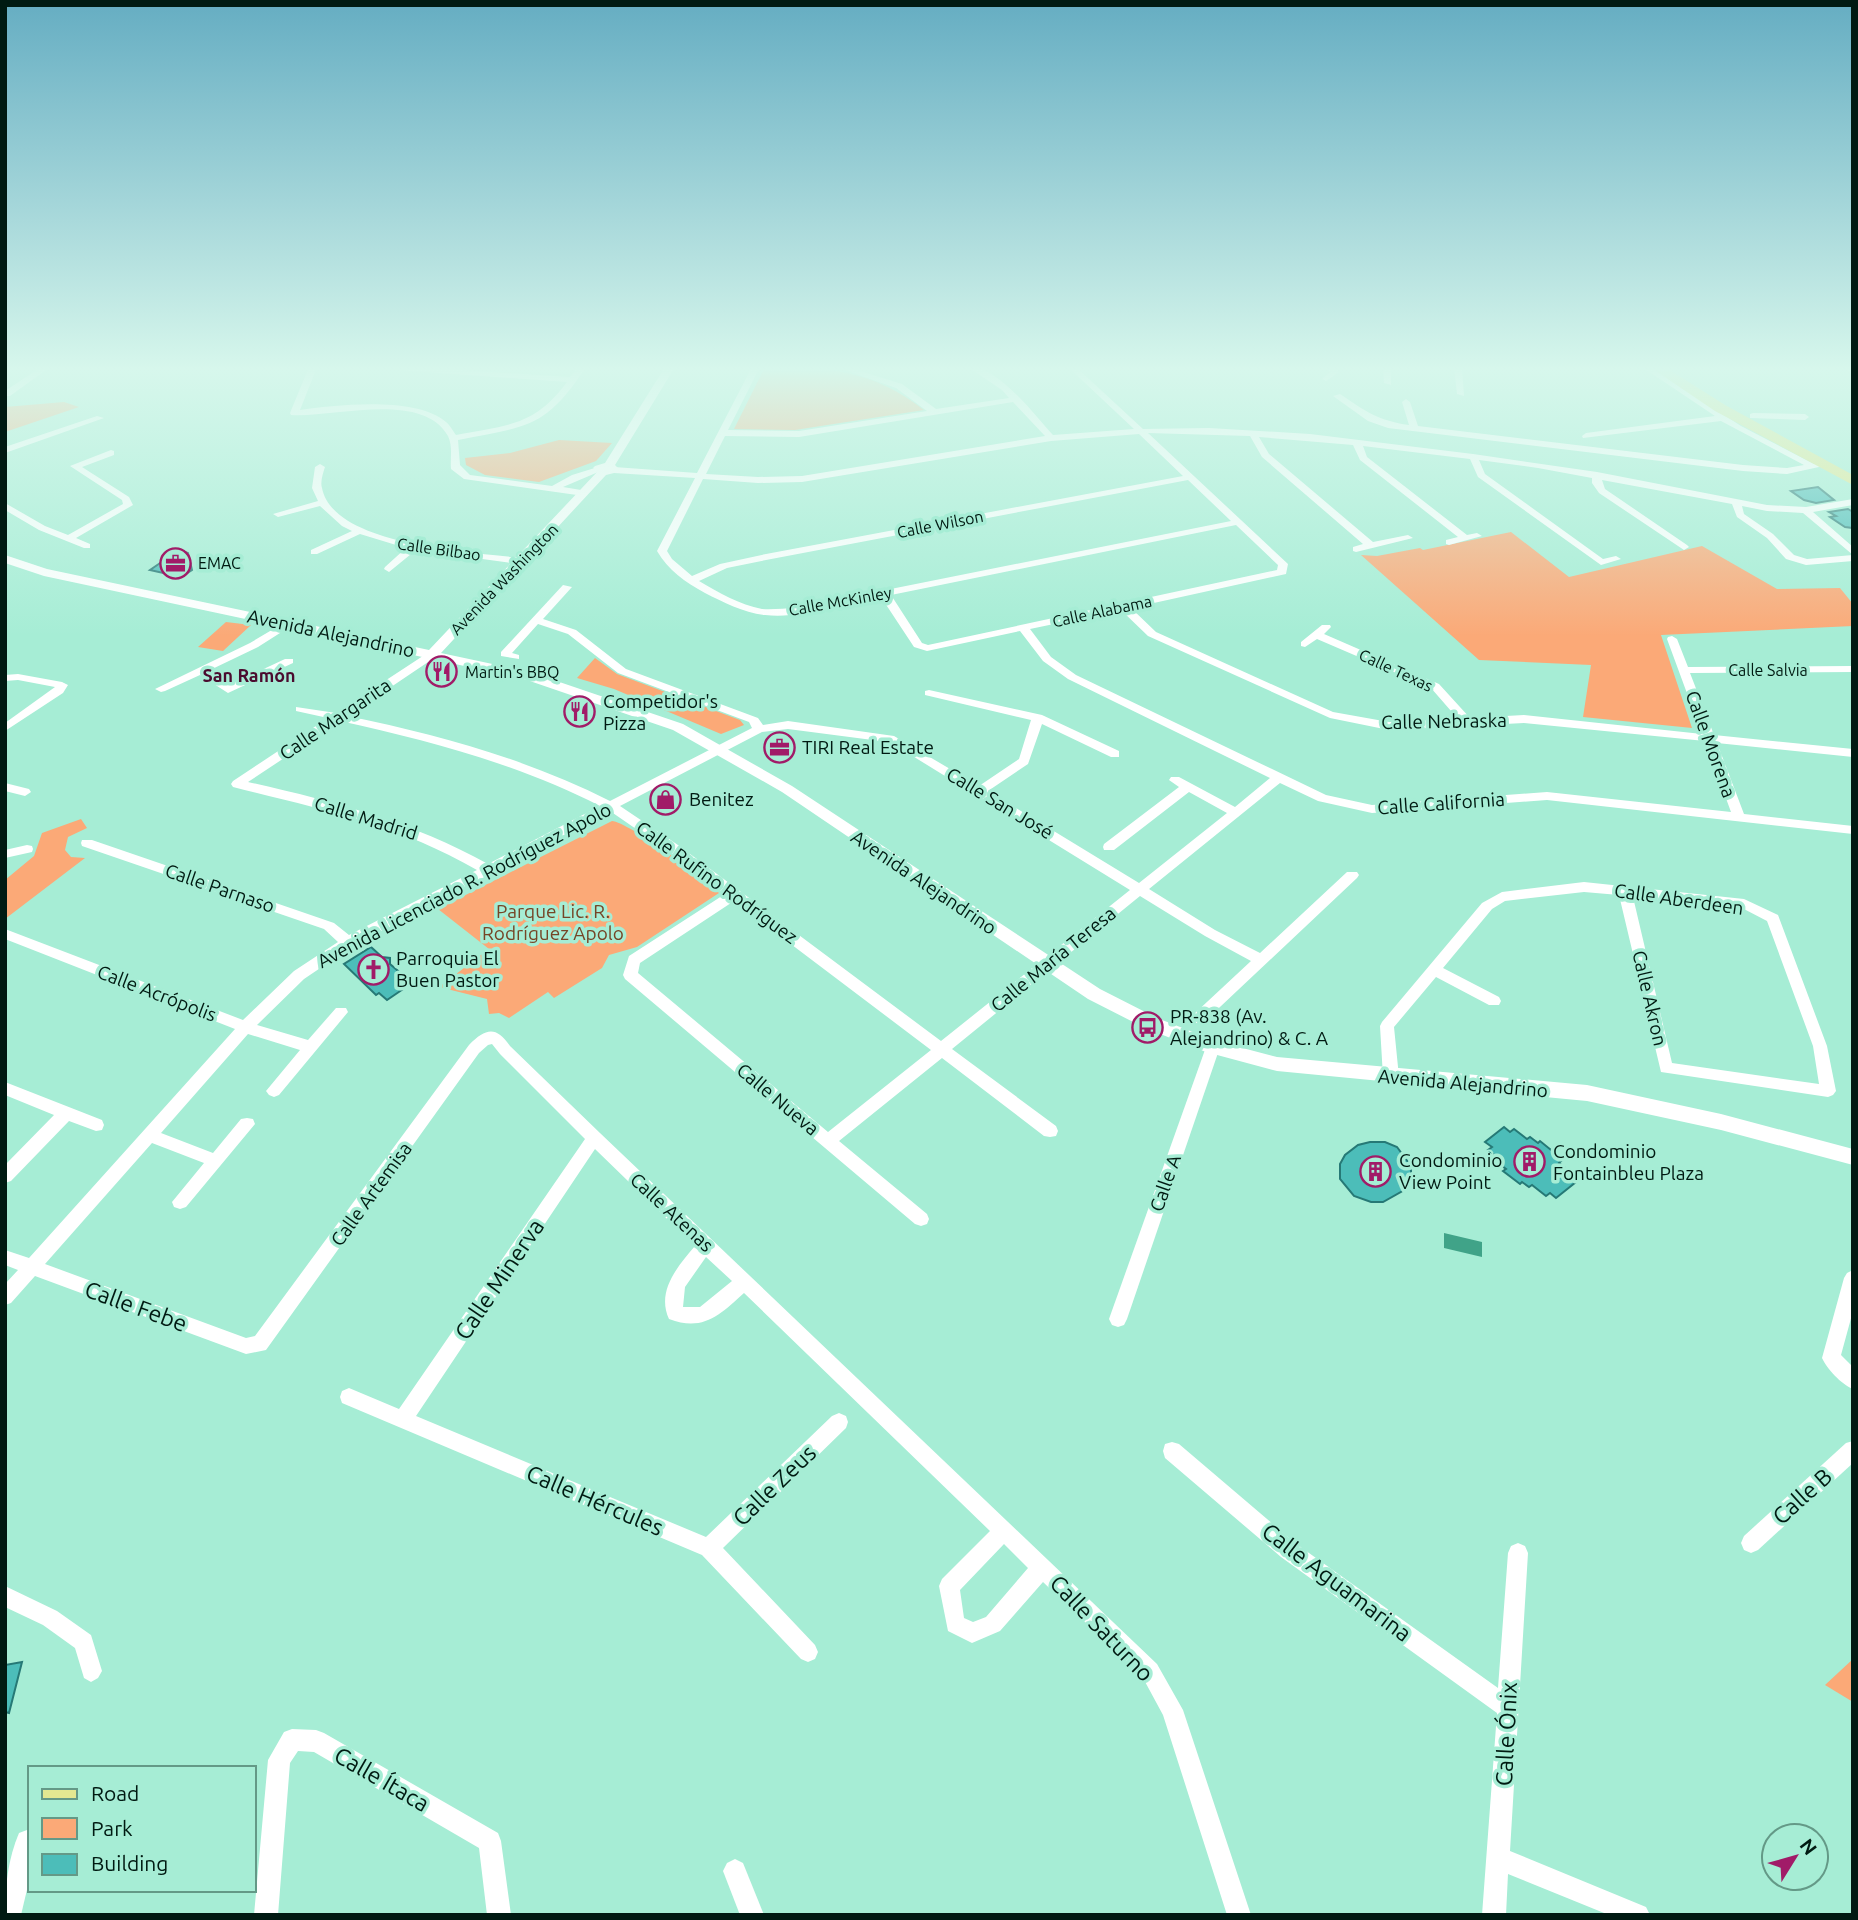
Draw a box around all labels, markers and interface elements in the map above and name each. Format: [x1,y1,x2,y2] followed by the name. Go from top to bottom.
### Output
[895,507,985,541] street label: Calle Wilson
[447,520,561,638] street label: Avenida Washington
[396,534,482,564] street label: Calle Bilbao
[158,546,192,580] office icon: EMAC
[198,554,241,572] place label: EMAC
[787,583,893,619] street label: Calle McKinley
[1051,592,1153,630] street label: Calle Alabama
[245,605,417,661] street label: Avenida Alejandrino
[1356,645,1436,695] street label: Calle Texas
[425,655,459,689] restaurant icon: Martin's BBQ
[1728,661,1808,679] street label: Calle Salvia
[465,663,559,681] place label: Martin's BBQ
[202,665,296,685] district label: San Ramón
[275,674,395,764] street label: Calle Margarita
[1681,688,1741,800] street label: Calle Morena
[603,690,718,734] place label: Competidor's Pizza
[563,695,597,729] restaurant icon: Competidor's Pizza
[1381,709,1507,733] street label: Calle Nebraska
[762,730,796,764] office icon: TIRI Real Estate
[802,736,934,758] place label: TIRI Real Estate
[943,763,1057,843] street label: Calle San José
[649,782,683,816] shop icon: Benitez
[689,788,754,810] place label: Benitez
[1376,788,1506,818] street label: Calle California
[312,792,420,844] street label: Calle Madrid
[313,798,615,972] street label: Avenida Licenciado R. Rodríguez Apolo
[632,816,802,948] street label: Calle Rufino Rodríguez
[847,825,1001,939] street label: Avenida Alejandrino
[162,859,278,917] street label: Calle Parnaso
[1613,879,1745,919] street label: Calle Aberdeen
[482,900,624,944] park label: Parque Lic. R. Rodríguez Apolo
[986,902,1120,1016] street label: Calle María Teresa
[396,947,500,991] place label: Parroquia El Buen Pastor
[1628,948,1672,1048] street label: Calle Akron
[356,952,390,986] church icon: Parroquia El Buen Pastor
[94,960,220,1026] street label: Calle Acrópolis
[1170,1005,1329,1049] place label: PR-838 (Av. Alejandrino) & C. A
[1130,1010,1164,1044] bus stop icon: PR-838 (Av. Alejandrino) & C. A
[733,1058,823,1140] street label: Calle Nueva
[1377,1065,1549,1101] street label: Avenida Alejandrino
[326,1138,416,1250] street label: Calle Artemisa
[1553,1140,1704,1184] place label: Condominio Fontainbleu Plaza
[1513,1145,1547,1179] building icon: Condominio Fontainbleu Plaza
[1399,1149,1502,1193] place label: Condominio View Point
[1145,1151,1185,1214] street label: Calle A
[1359,1154,1393,1188] building icon: Condominio View Point
[626,1168,718,1256] street label: Calle Atenas
[450,1214,548,1344] street label: Calle Minerva
[82,1276,190,1336] street label: Calle Febe
[728,1440,820,1530] street label: Calle Zeus
[523,1460,667,1540] street label: Calle Hércules
[1767,1463,1837,1529] street label: Calle B
[1258,1518,1416,1646] street label: Calle Aguamarina
[1045,1570,1159,1686] street label: Calle Saturno
[1490,1681,1521,1787] street label: Calle Ónix
[330,1741,434,1816] street label: Calle Ítaca
[28,1766,256,1892] legend
[91,1781,139,1805] text: Road
[91,1816,133,1840] text: Park
[1760,1822,1830,1892] north arrow
[1796,1834,1822,1859] text: N
[91,1851,168,1875] text: Building

